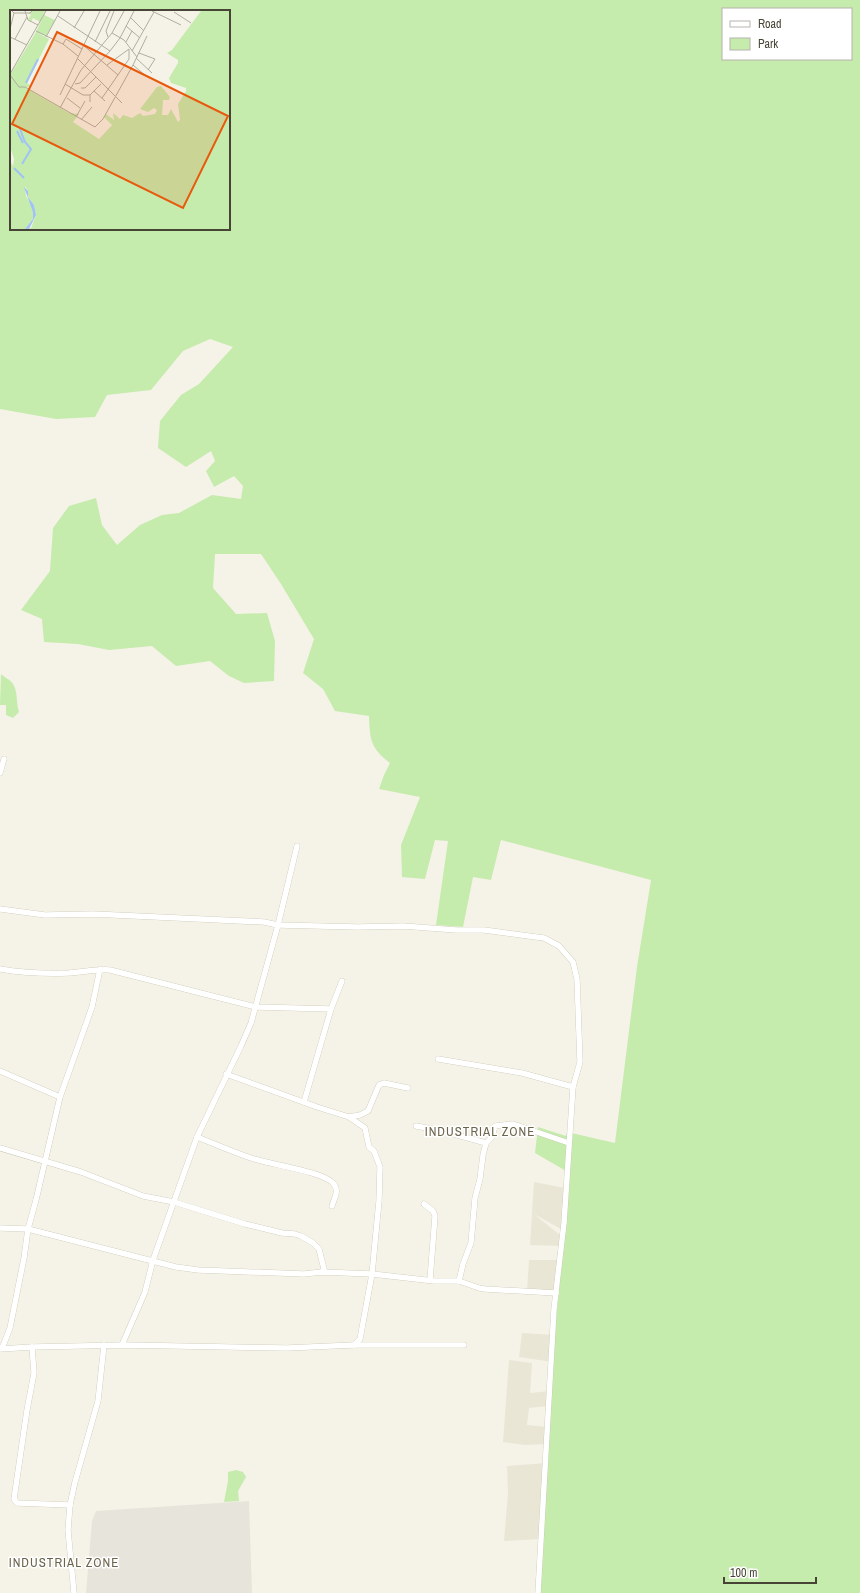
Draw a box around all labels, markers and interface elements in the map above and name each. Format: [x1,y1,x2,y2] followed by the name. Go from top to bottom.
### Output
[722,8,852,60] legend
[10,10,230,230] inset map
[758,16,782,32] text: Road
[758,36,778,52] text: Park
[425,1123,535,1140] district label: INDUSTRIAL ZONE
[9,1554,119,1571] district label: INDUSTRIAL ZONE
[724,1559,816,1585] scale bar
[730,1565,757,1581] text: 100 m

